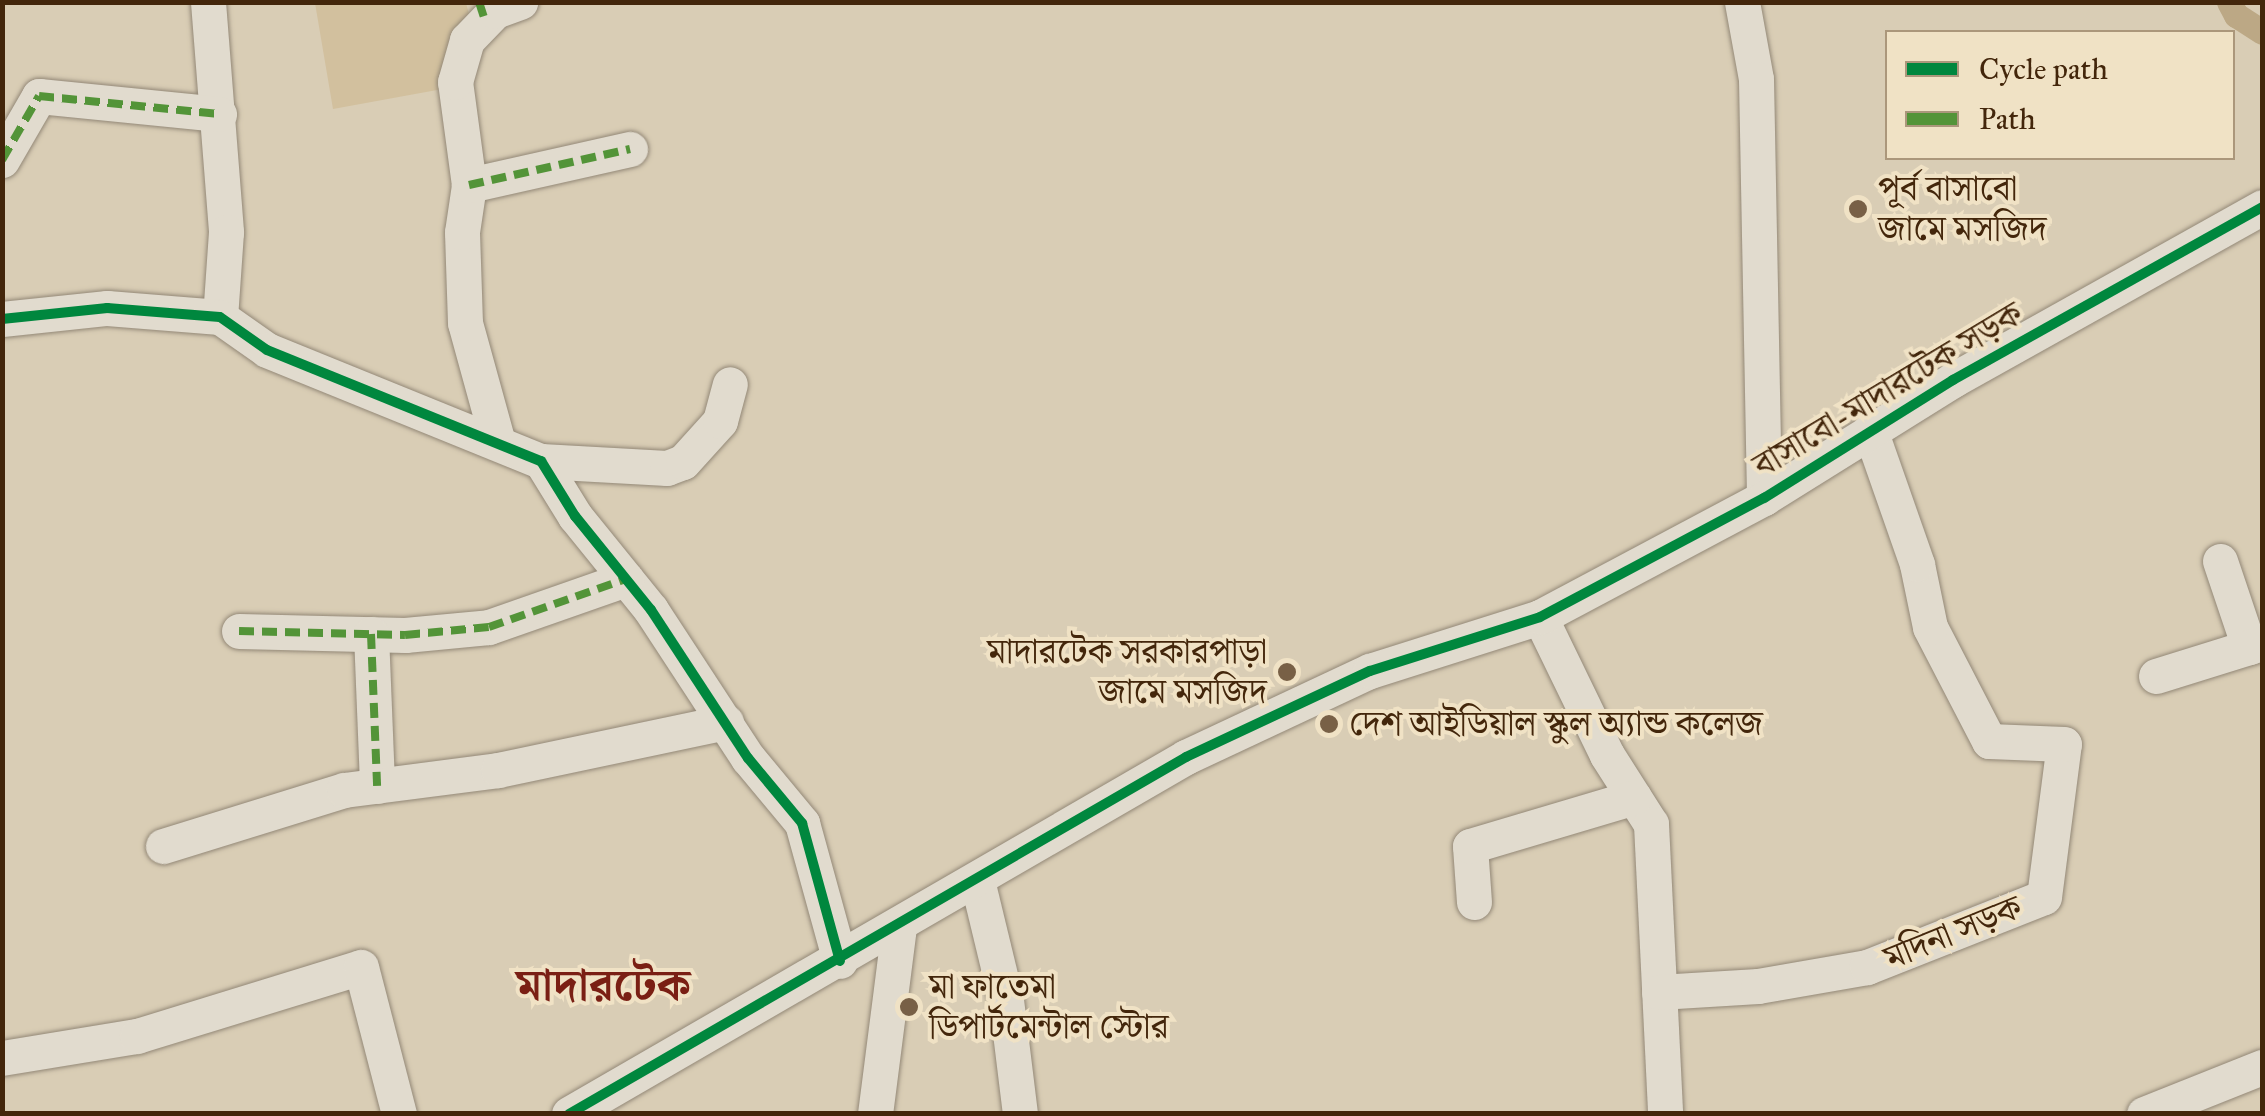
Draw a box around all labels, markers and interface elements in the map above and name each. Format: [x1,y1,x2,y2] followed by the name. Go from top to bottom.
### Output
[1885,30,2235,160] legend
[1979,51,2108,87] text: Cycle path
[1979,101,2036,137] text: Path
[1878,168,2047,250] place label: পূর্ব বাসাবো জামে মসজিদ
[1847,198,1869,220] marker: পূর্ব বাসাবো জামে মসজিদ
[1746,293,2030,487] street label: বাসাবো-মাদারটেক সড়ক
[987,631,1267,713] place label: মাদারটেক সরকারপাড়া জামে মসজিদ
[1276,661,1298,683] marker: মাদারটেক সরকারপাড়া জামে মসজিদ
[1349,703,1763,745] place label: দেশ আইডিয়াল স্কুল অ্যান্ড কলেজ
[1318,713,1340,735] marker: দেশ আইডিয়াল স্কুল অ্যান্ড কলেজ
[1878,886,2028,980] street label: মদিনা সড়ক
[516,958,690,1012] district label: মাদারটেক
[929,966,1169,1048] place label: মা ফাতেমা ডিপার্টমেন্টাল স্টোর
[898,996,920,1018] marker: মা ফাতেমা ডিপার্টমেন্টাল স্টোর

